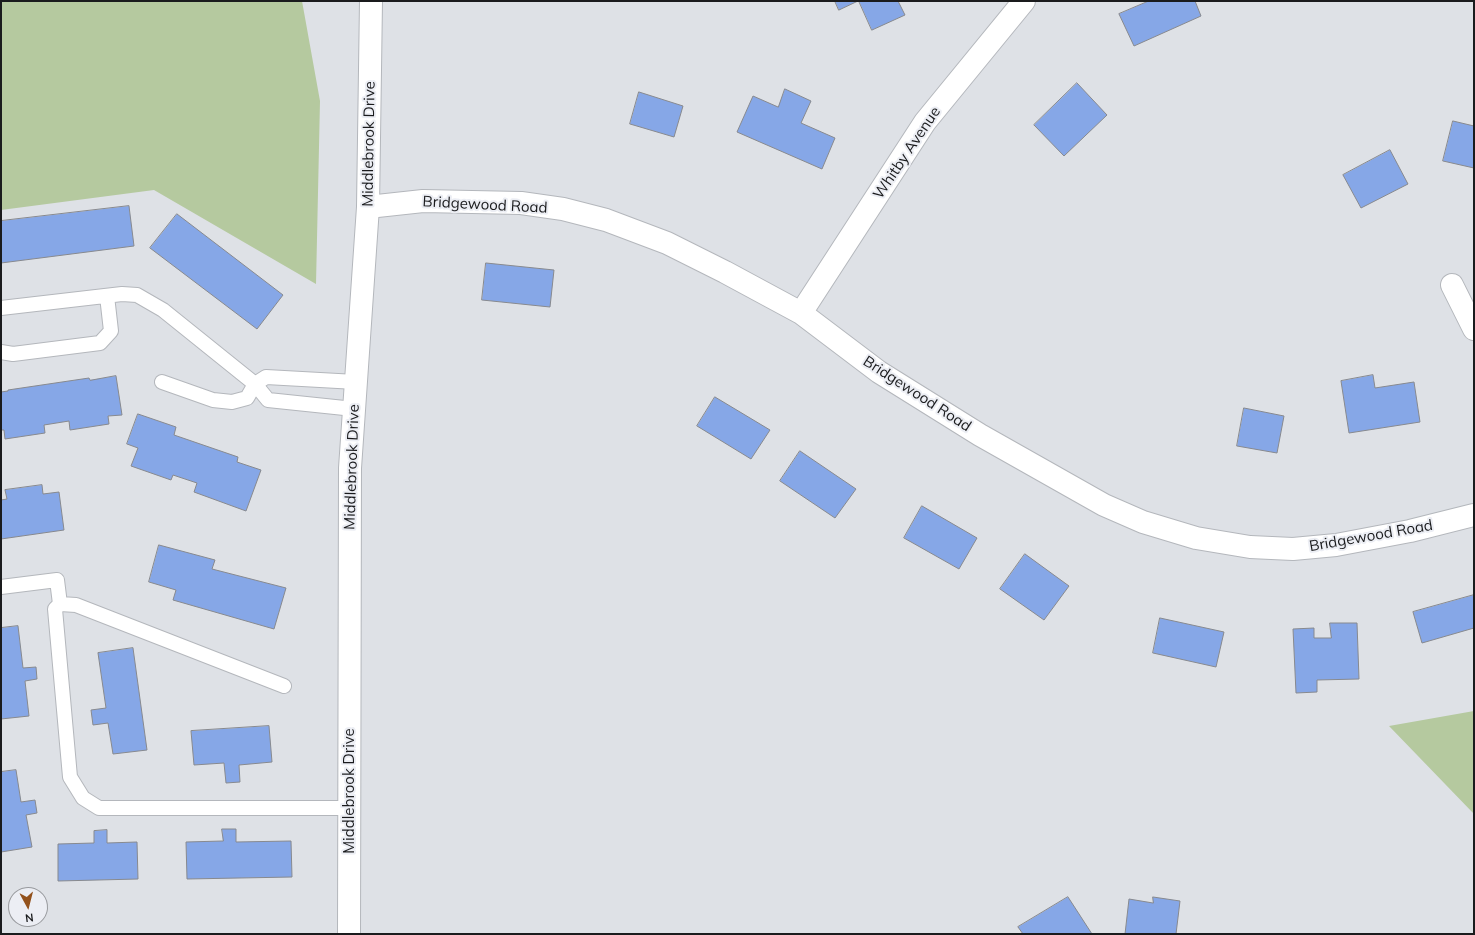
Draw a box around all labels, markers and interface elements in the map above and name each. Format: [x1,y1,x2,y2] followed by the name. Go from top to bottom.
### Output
[359,81,379,207] street label: Middlebrook Drive
[870,103,944,203] street label: Whitby Avenue
[422,193,548,217] street label: Bridgewood Road
[860,352,974,436] street label: Bridgewood Road
[341,404,363,530] street label: Middlebrook Drive
[1308,516,1434,556] street label: Bridgewood Road
[340,728,358,854] street label: Middlebrook Drive
[8,887,48,927] north arrow
[24,910,34,925] text: N

